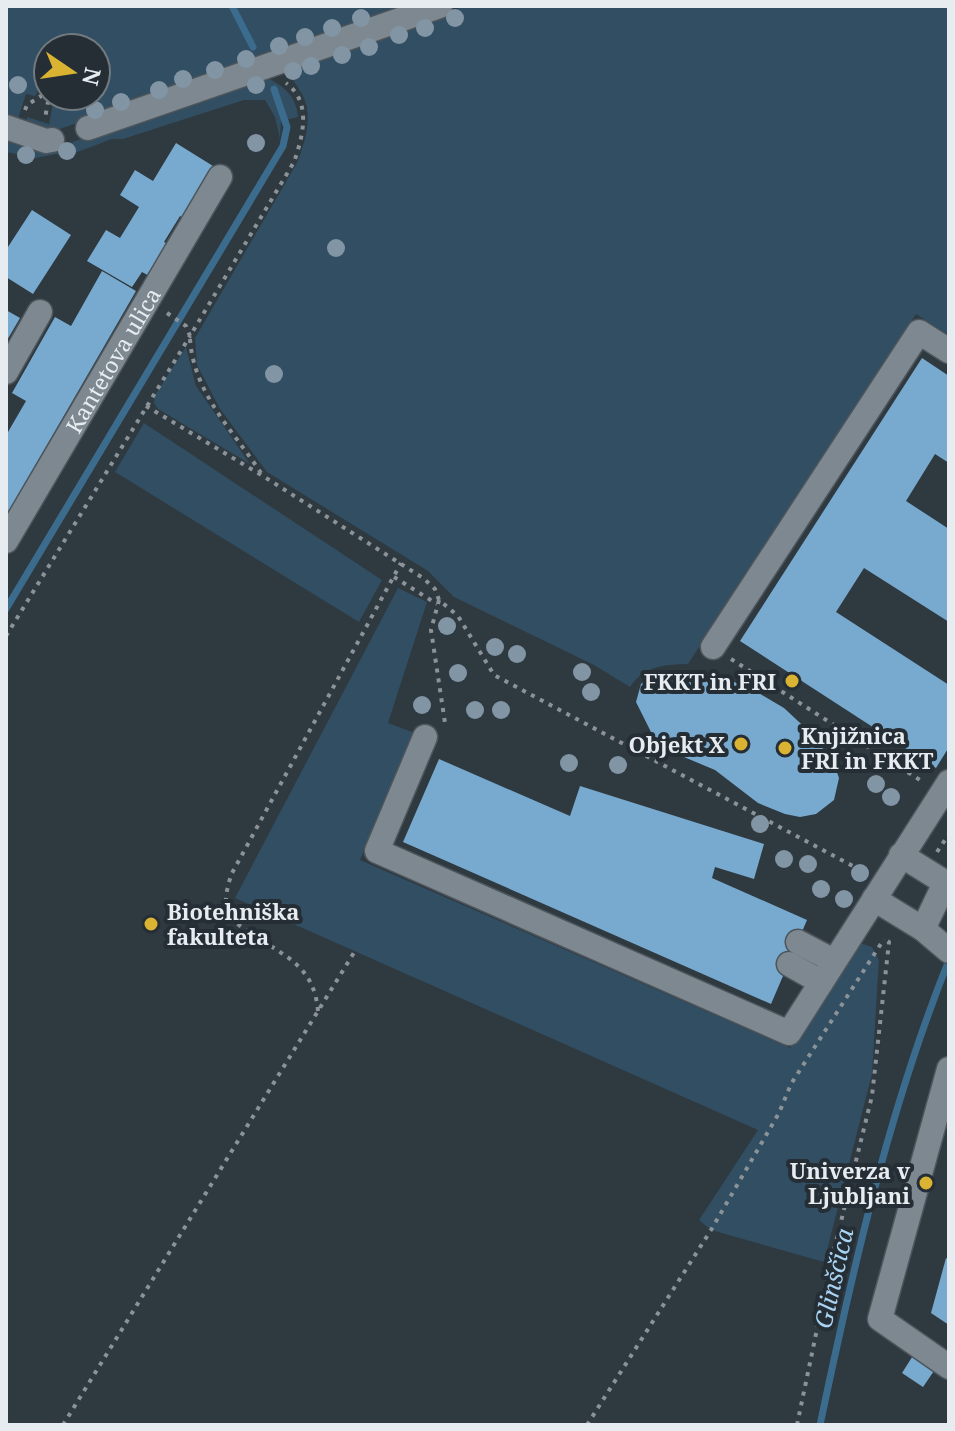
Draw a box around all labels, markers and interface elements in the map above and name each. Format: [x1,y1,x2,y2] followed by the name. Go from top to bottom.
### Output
[32,32,112,112] north arrow
[76,65,109,89] text: N
[58,282,167,438] street label: Kantetova ulica
[644,666,776,696] place label: FKKT in FRI
[783,672,801,690] marker: FKKT in FRI
[801,720,934,775] place label: Knjižnica FRI in FKKT
[628,729,725,759] place label: Objekt X
[732,735,750,753] marker: Objekt X
[776,739,794,757] marker: Knjižnica FRI in FKKT
[167,896,299,951] place label: Biotehniška fakulteta
[142,915,160,933] marker: Biotehniška fakulteta
[790,1155,911,1210] place label: Univerza v Ljubljani
[917,1174,935,1192] marker: Univerza v Ljubljani
[805,1225,861,1331] water label: Glinščica

